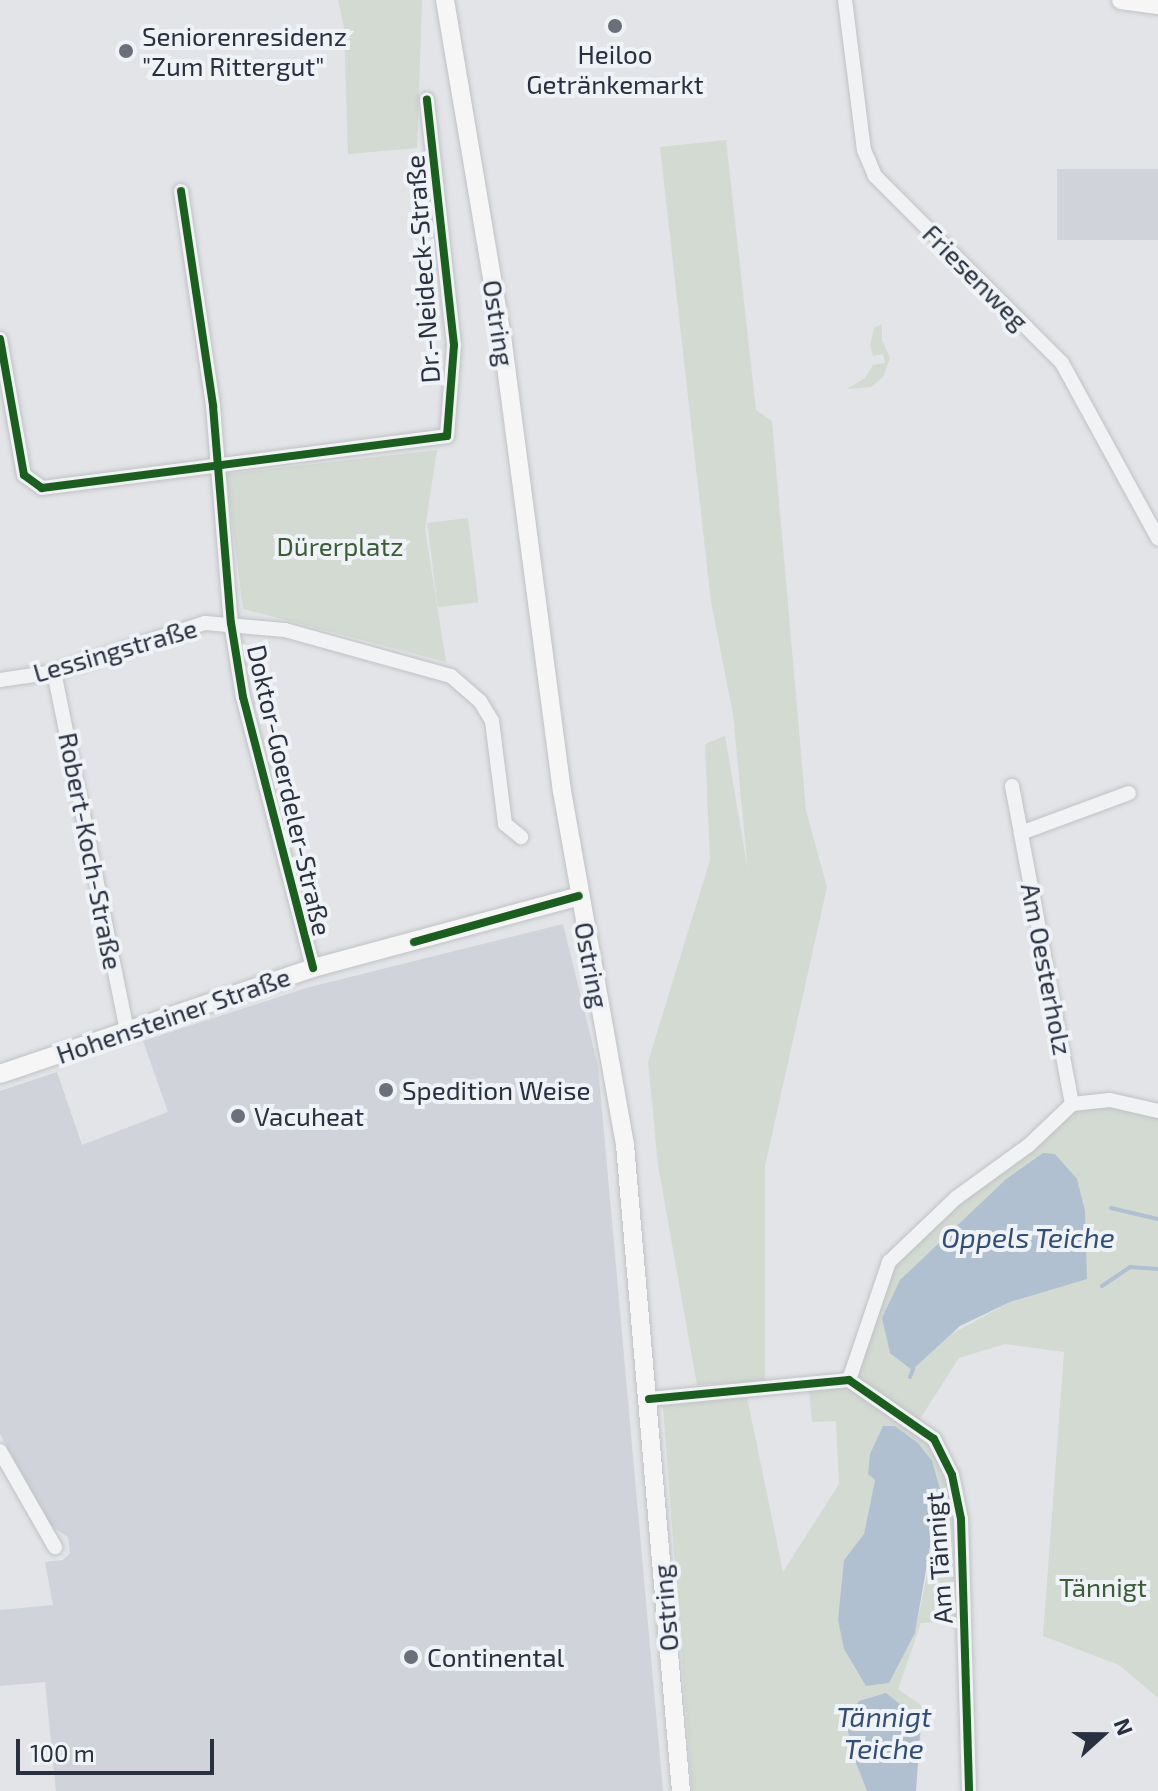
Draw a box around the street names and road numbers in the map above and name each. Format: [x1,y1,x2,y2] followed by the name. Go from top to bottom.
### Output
[398,154,446,384] street label: Dr.-Neideck-Straße
[917,218,1035,336] street label: Friesenweg
[477,278,521,368] street label: Ostring
[29,612,201,688] street label: Lessingstraße
[241,641,339,939] street label: Doktor-Goerdeler-Straße
[53,730,129,972] street label: Robert-Koch-Straße
[1015,880,1079,1058] street label: Am Oesterholz
[568,919,616,1011] street label: Ostring
[52,960,294,1070] street label: Hohensteiner Straße
[918,1491,958,1625] street label: Am Tännigt
[646,1563,684,1653] street label: Ostring

